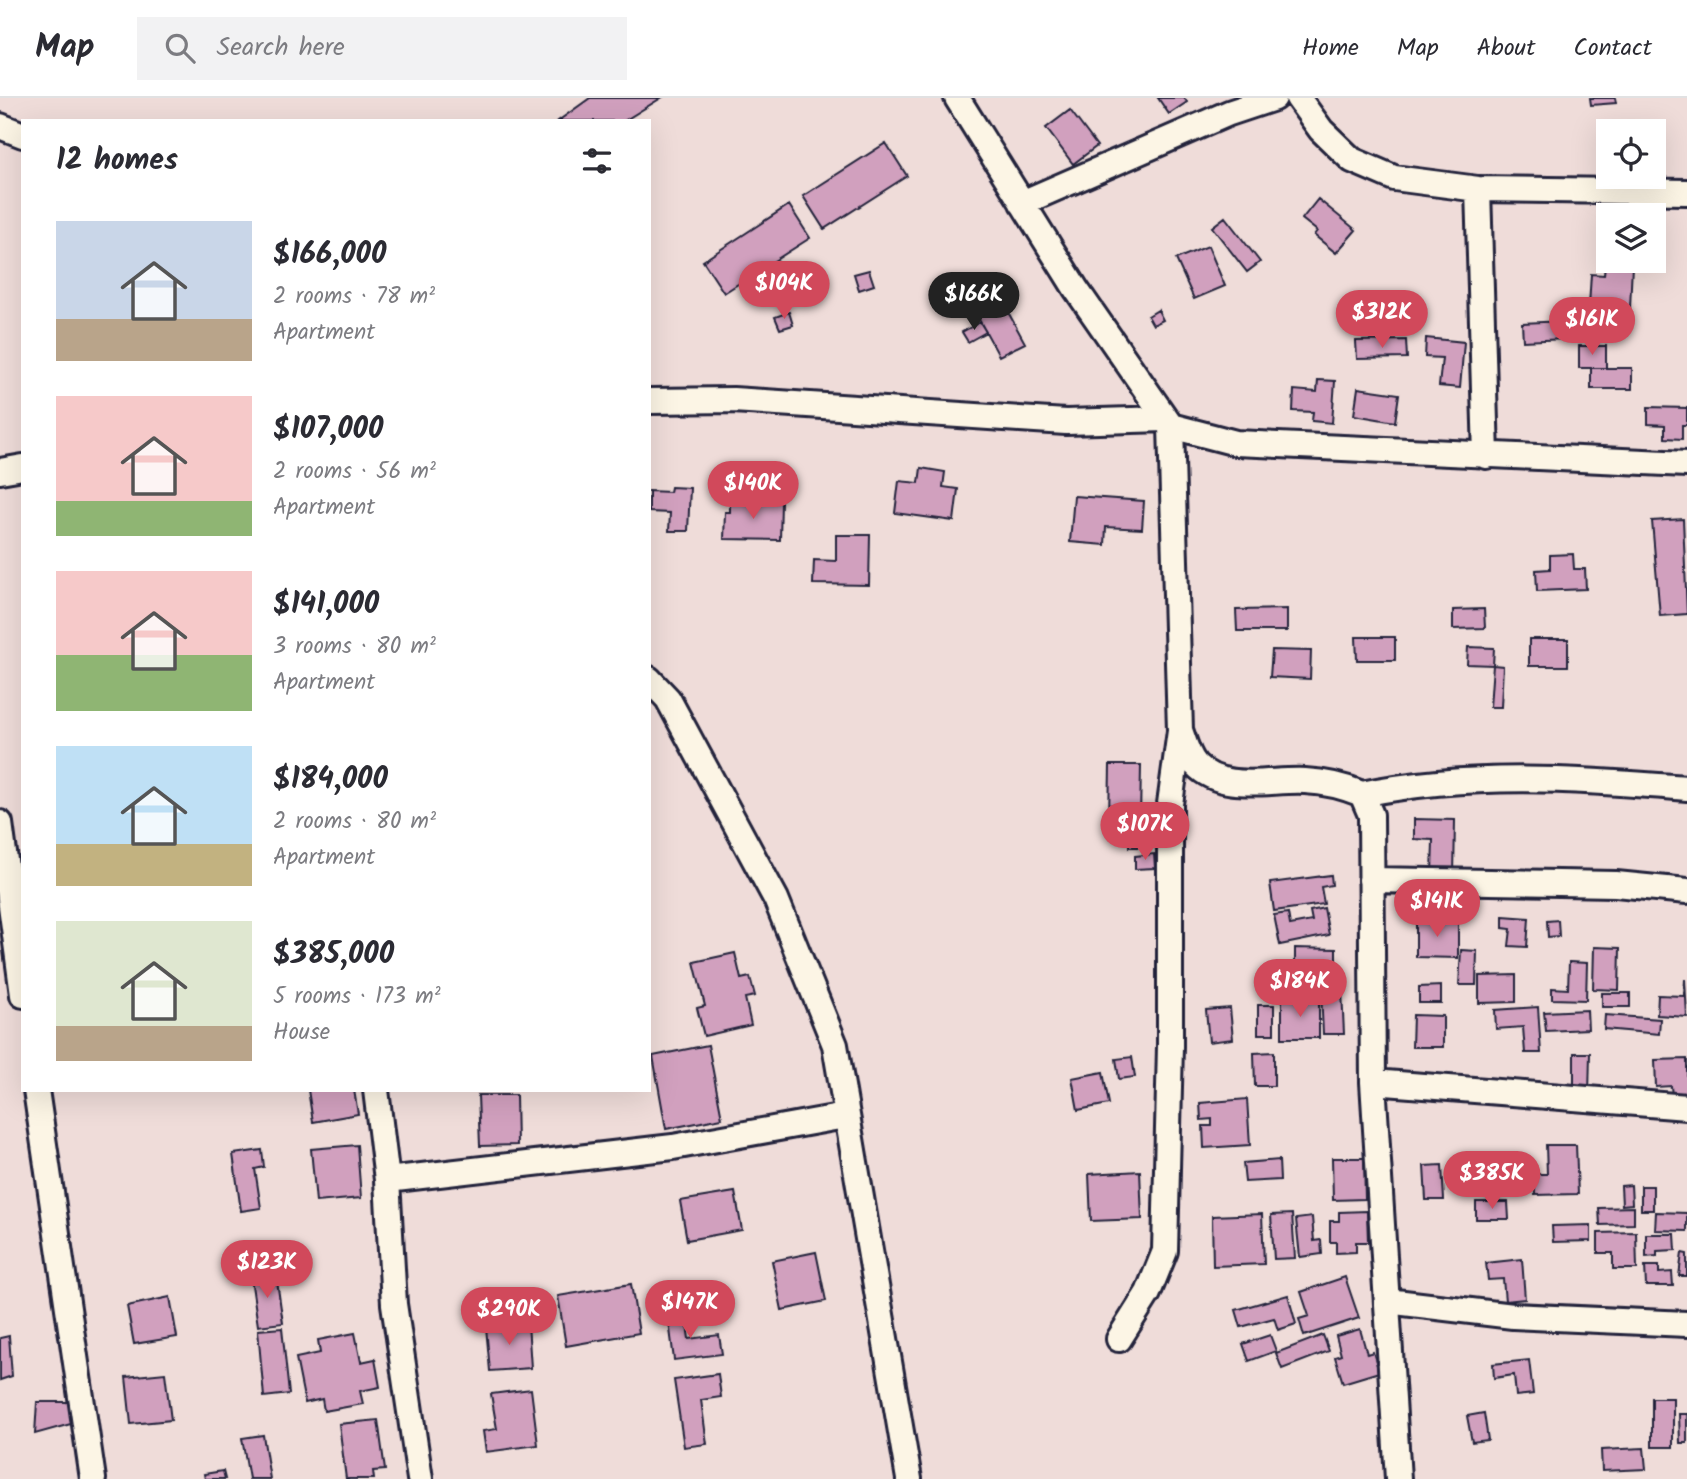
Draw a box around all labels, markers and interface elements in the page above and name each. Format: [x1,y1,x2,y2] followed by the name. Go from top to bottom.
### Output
[137,17,627,80] search box
[35,22,95,75] text: Map
[217,27,345,69] text: Search here
[161,29,199,67] icon: search
[1302,29,1359,68] text: Home
[1397,29,1439,68] text: Map
[1477,29,1535,68] text: About
[1573,29,1652,68] text: Contact
[1596,119,1666,273] map controls
[1596,119,1666,189] button: locate
[56,137,178,185] text: 12 homes
[578,142,616,180] icon: filters
[1596,203,1666,273] button: layers
[273,231,386,279] text: $166,000
[112,249,196,333] icon: home
[735,262,833,321] pin: $104K
[755,266,813,302] text: $104K
[925,272,1023,332] pin: $166K
[944,277,1004,313] text: $166K
[273,279,435,315] text: 2 rooms · 78 m²
[1333,290,1431,350] pin: $312K
[1352,295,1412,331] text: $312K
[1543,298,1641,357] pin: $161K
[1565,302,1619,338] text: $161K
[273,315,375,351] text: Apartment
[273,406,383,454] text: $107,000
[112,424,196,508] icon: home
[273,454,436,490] text: 2 rooms · 56 m²
[704,462,802,521] pin: $140K
[724,466,782,502] text: $140K
[273,490,375,526] text: Apartment
[273,581,379,629] text: $141,000
[112,599,196,683] icon: home
[273,629,436,665] text: 3 rooms · 80 m²
[273,665,375,701] text: Apartment
[273,756,388,804] text: $184,000
[112,774,196,858] icon: home
[1096,802,1194,862] pin: $107K
[273,804,436,840] text: 2 rooms · 80 m²
[1116,807,1174,843] text: $107K
[273,840,375,876] text: Apartment
[1388,880,1486,939] pin: $141K
[1410,884,1464,920] text: $141K
[273,931,394,979] text: $385,000
[112,949,196,1033] icon: home
[1251,960,1349,1019] pin: $184K
[1270,964,1330,1000] text: $184K
[273,979,441,1015] text: 5 rooms · 173 m²
[273,1015,330,1051] text: House
[1443,1152,1541,1211] pin: $385K
[1459,1156,1525,1192] text: $385K
[218,1240,316,1300] pin: $123K
[237,1245,297,1281] text: $123K
[641,1280,739,1340] pin: $147K
[661,1285,719,1321] text: $147K
[460,1288,558,1347] pin: $290K
[477,1292,541,1328] text: $290K

